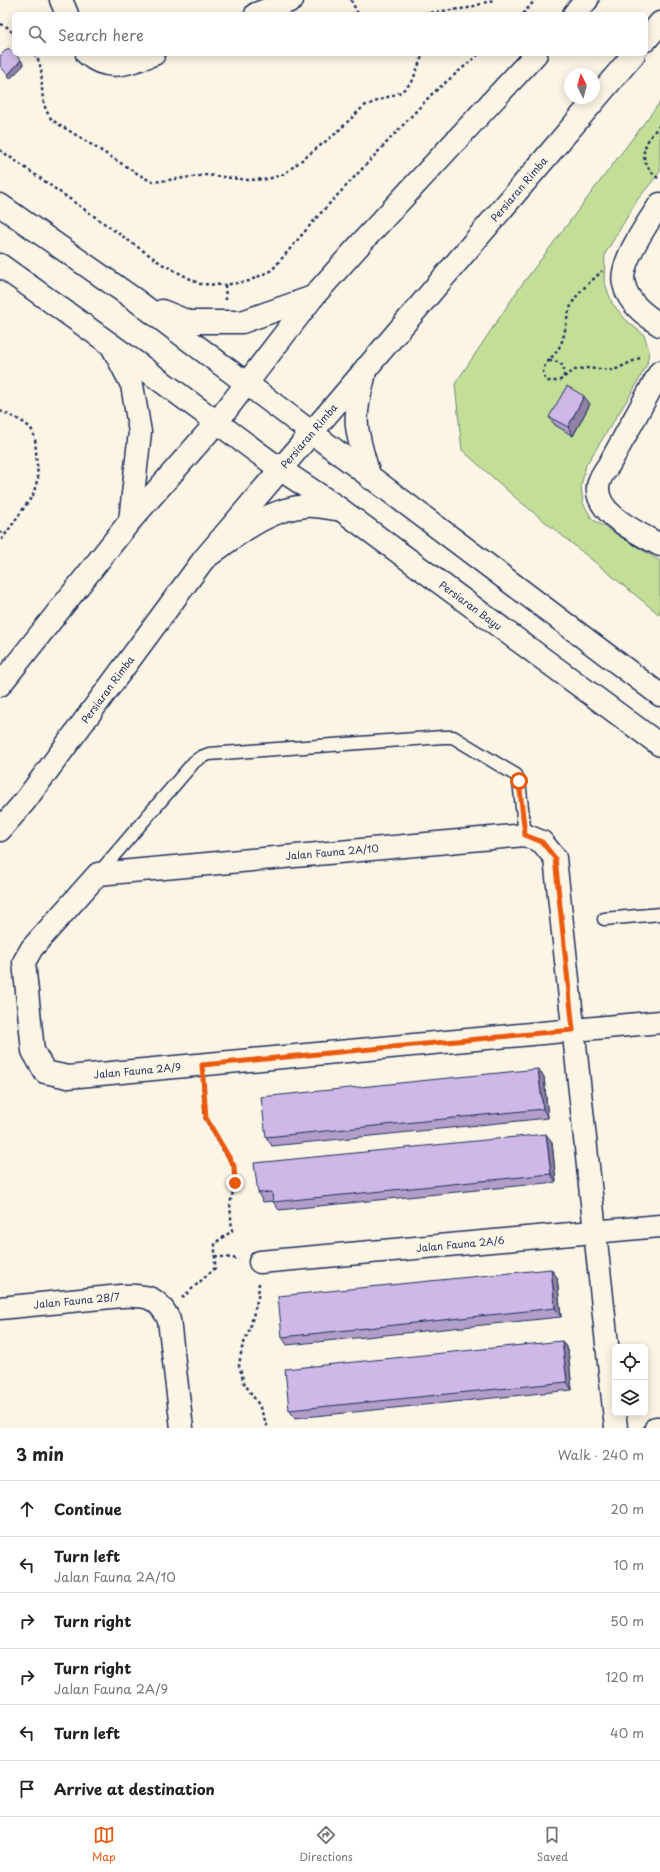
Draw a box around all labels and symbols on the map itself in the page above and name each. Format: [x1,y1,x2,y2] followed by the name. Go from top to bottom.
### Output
[564,68,600,104] north arrow
[487,153,551,224] street label: Persiaran Rimba
[277,399,341,471] street label: Persiaran Rimba
[437,577,506,633] street label: Persiaran Bayu
[77,652,138,726] street label: Persiaran Rimba
[510,772,528,790] route start
[285,840,379,863] street label: Jalan Fauna 2A/10
[93,1059,182,1082] street label: Jalan Fauna 2A/9
[226,1174,244,1192] route end
[415,1232,505,1255] street label: Jalan Fauna 2A/6
[33,1288,121,1312] street label: Jalan Fauna 2B/7

